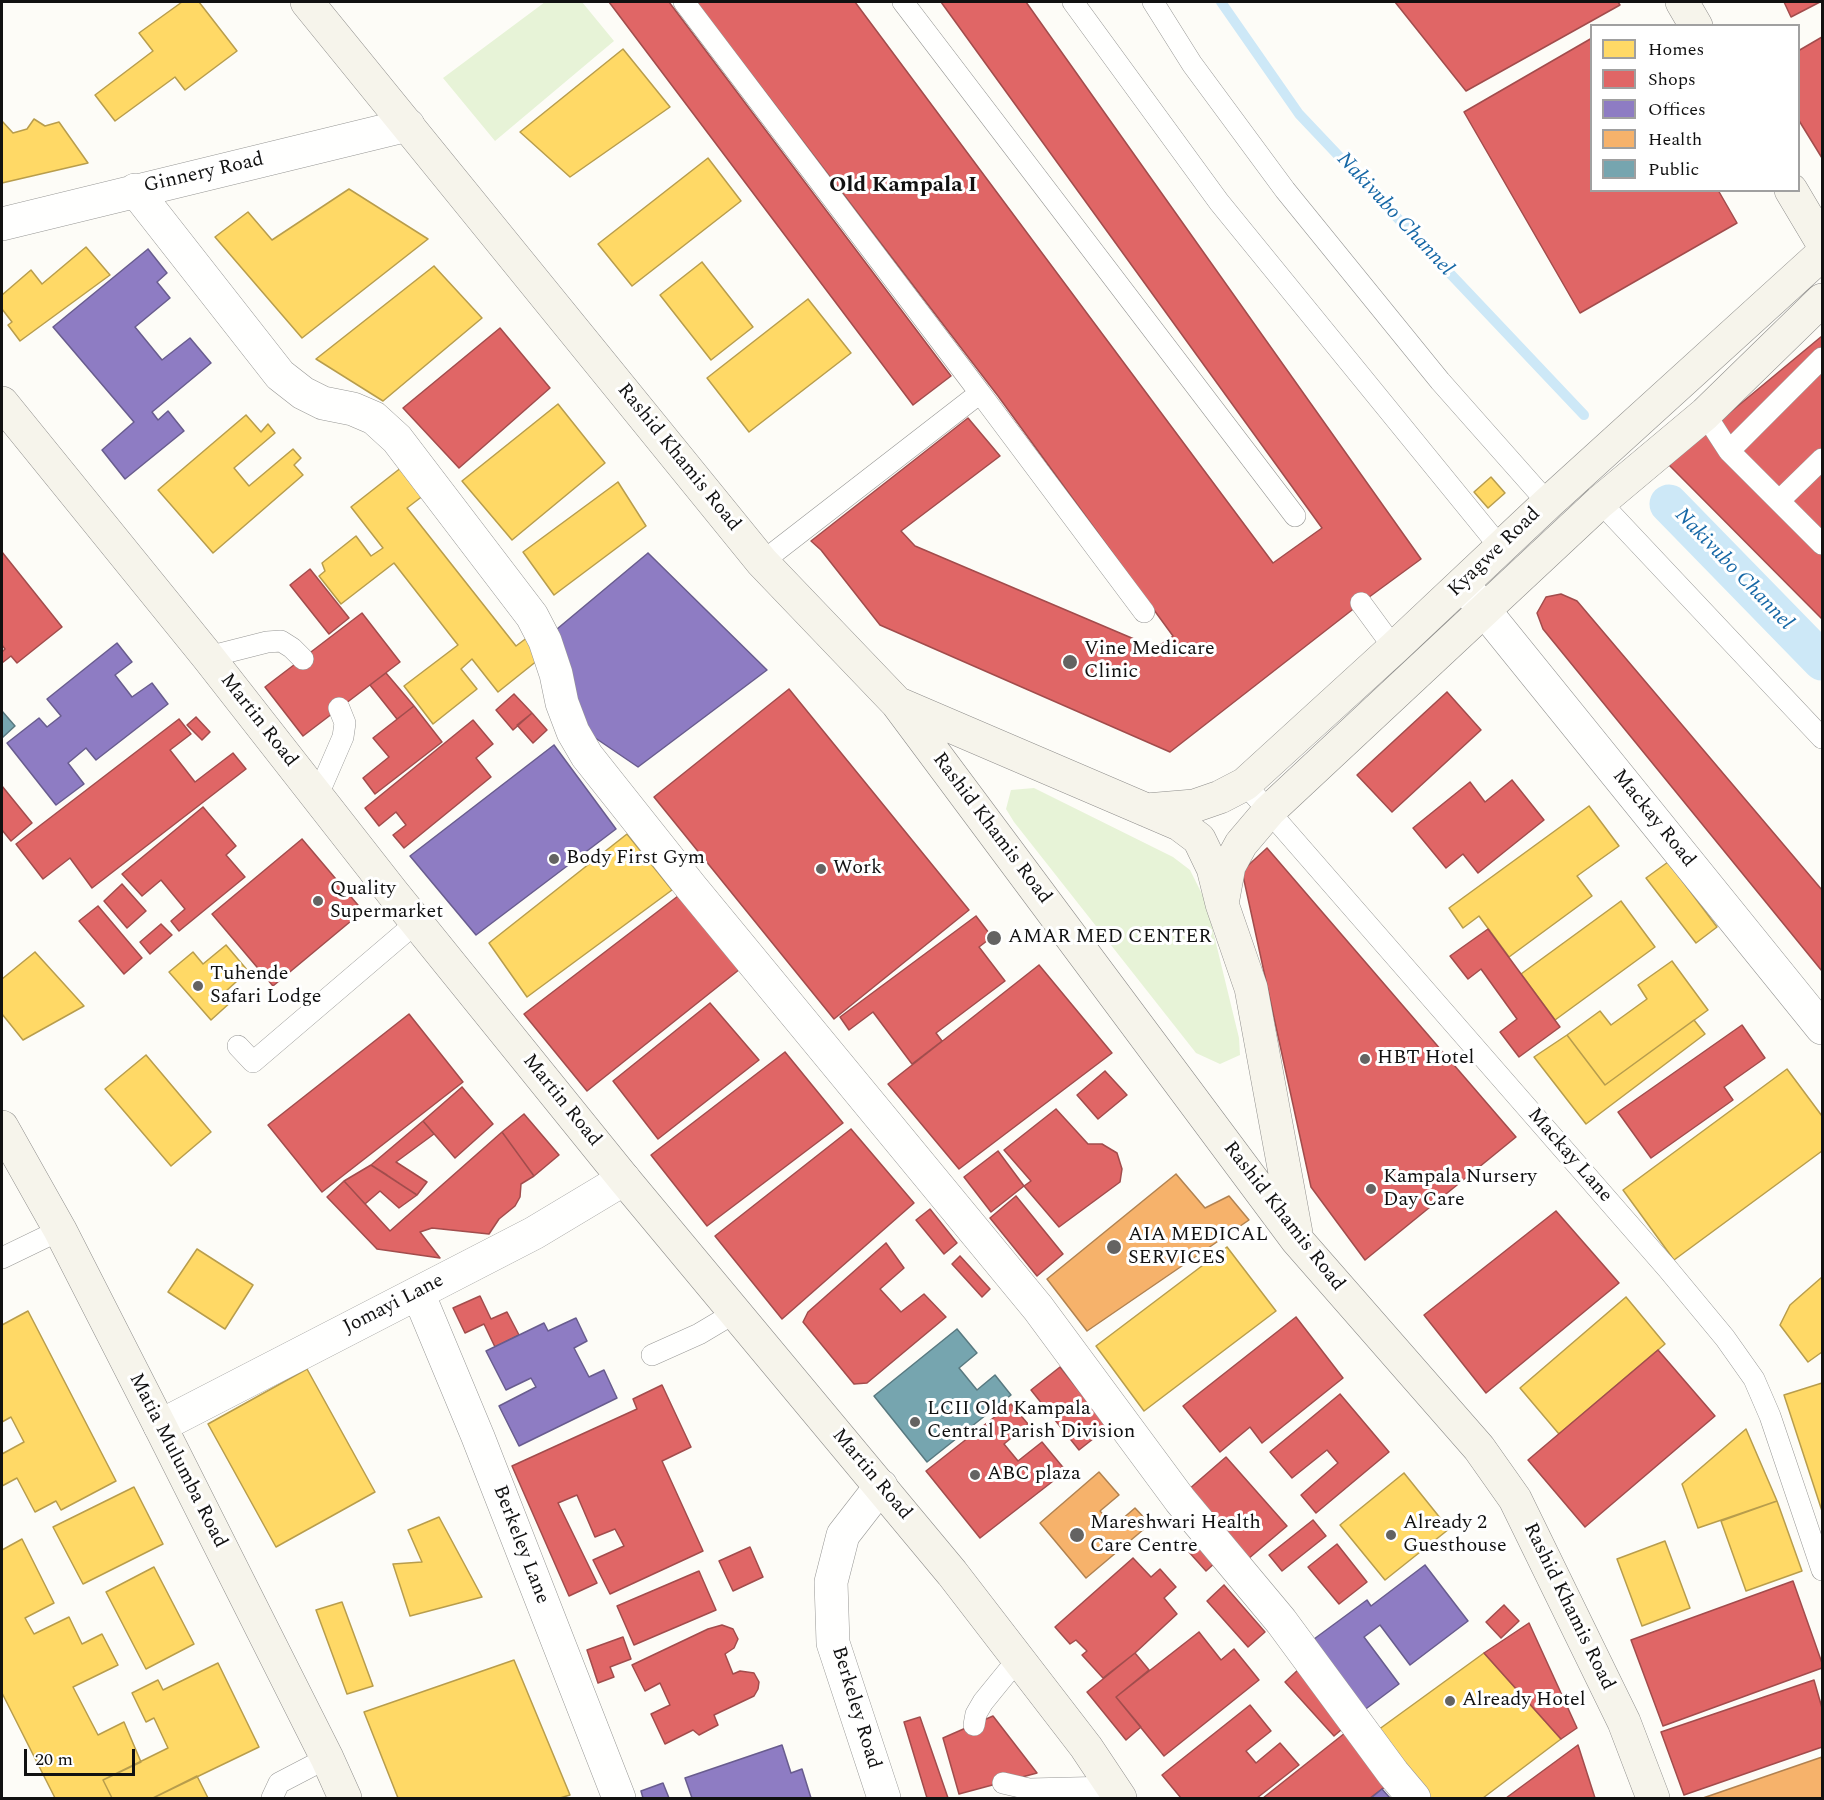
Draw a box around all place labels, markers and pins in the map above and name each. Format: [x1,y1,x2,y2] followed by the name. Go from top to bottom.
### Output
[1084,638,1215,685] place label: Vine Medicare Clinic
[1061,653,1079,671] marker: Vine Medicare Clinic
[566,847,705,871] place label: Body First Gym
[547,852,561,866] marker: Body First Gym
[833,857,882,881] place label: Work
[814,862,828,876] marker: Work
[330,878,443,925] place label: Quality Supermarket
[311,894,325,908] marker: Quality Supermarket
[1008,926,1211,950] place label: AMAR MED CENTER
[985,929,1003,947] marker: AMAR MED CENTER
[210,963,322,1010] place label: Tuhende Safari Lodge
[191,979,205,993] marker: Tuhende Safari Lodge
[1377,1047,1474,1071] place label: HBT Hotel
[1358,1052,1372,1066] marker: HBT Hotel
[1383,1166,1537,1213] place label: Kampala Nursery Day Care
[1364,1182,1378,1196] marker: Kampala Nursery Day Care
[1128,1224,1268,1271] place label: AIA MEDICAL SERVICES
[1105,1238,1123,1256] marker: AIA MEDICAL SERVICES
[927,1398,1135,1445] place label: LCII Old Kampala Central Parish Division
[908,1415,922,1429] marker: LCII Old Kampala Central Parish Division
[987,1463,1081,1487] place label: ABC plaza
[968,1468,982,1482] marker: ABC plaza
[1090,1512,1261,1559] place label: Mareshwari Health Care Centre
[1403,1512,1507,1559] place label: Already 2 Guesthouse
[1068,1526,1086,1544] marker: Mareshwari Health Care Centre
[1384,1528,1398,1542] marker: Already 2 Guesthouse
[1462,1689,1586,1713] place label: Already Hotel
[1443,1694,1457,1708] marker: Already Hotel

